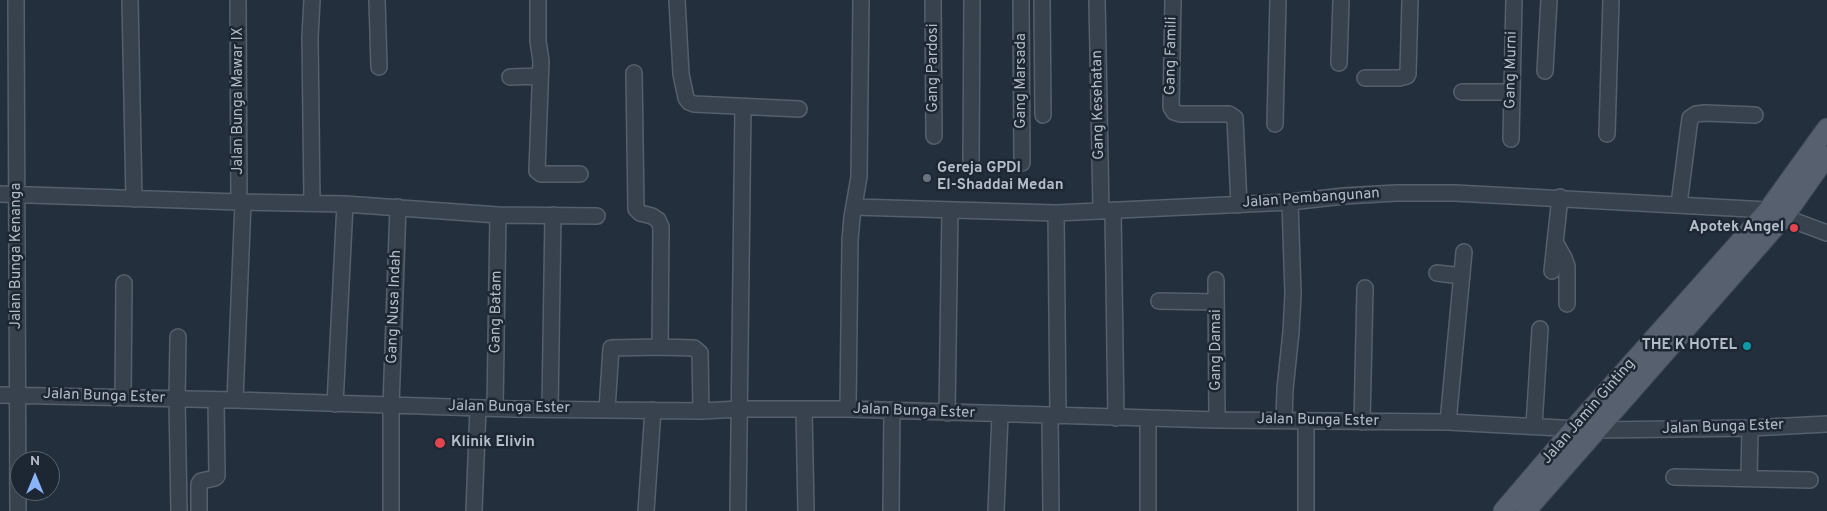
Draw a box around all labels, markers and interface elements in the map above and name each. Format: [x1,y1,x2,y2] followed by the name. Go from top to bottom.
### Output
[1162,17,1182,95] street label: Gang Famili
[925,23,943,113] street label: Gang Pardosi
[230,27,248,175] street label: Jalan Bunga Mawar IX
[1502,31,1522,109] street label: Gang Murni
[1013,33,1031,129] street label: Gang Marsada
[1089,50,1109,160] street label: Gang Kesehatan
[937,160,1064,195] place label: Gereja GPDI El-Shaddai Medan
[921,172,933,184] marker: Gereja GPDI El-Shaddai Medan
[8,183,26,329] street label: Jalan Bunga Kenanga
[1242,185,1380,213] street label: Jalan Pembangunan
[1689,219,1784,237] place label: Apotek Angel
[1788,222,1800,234] marker: Apotek Angel
[384,250,406,364] street label: Gang Nusa Indah
[487,270,507,354] street label: Gang Batam
[1208,309,1226,391] street label: Gang Damai
[1642,337,1737,355] place label: THE K HOTEL
[1741,340,1753,352] marker: THE K HOTEL
[1538,356,1640,468] street label: Jalan Jamin Ginting
[43,386,165,408] street label: Jalan Bunga Ester
[448,398,570,418] street label: Jalan Bunga Ester
[853,401,975,423] street label: Jalan Bunga Ester
[1257,411,1379,431] street label: Jalan Bunga Ester
[1662,417,1784,439] street label: Jalan Bunga Ester
[451,434,535,452] place label: Klinik Elivin
[433,436,447,450] marker: Klinik Elivin
[10,451,60,501] north arrow
[30,453,40,470] text: N

